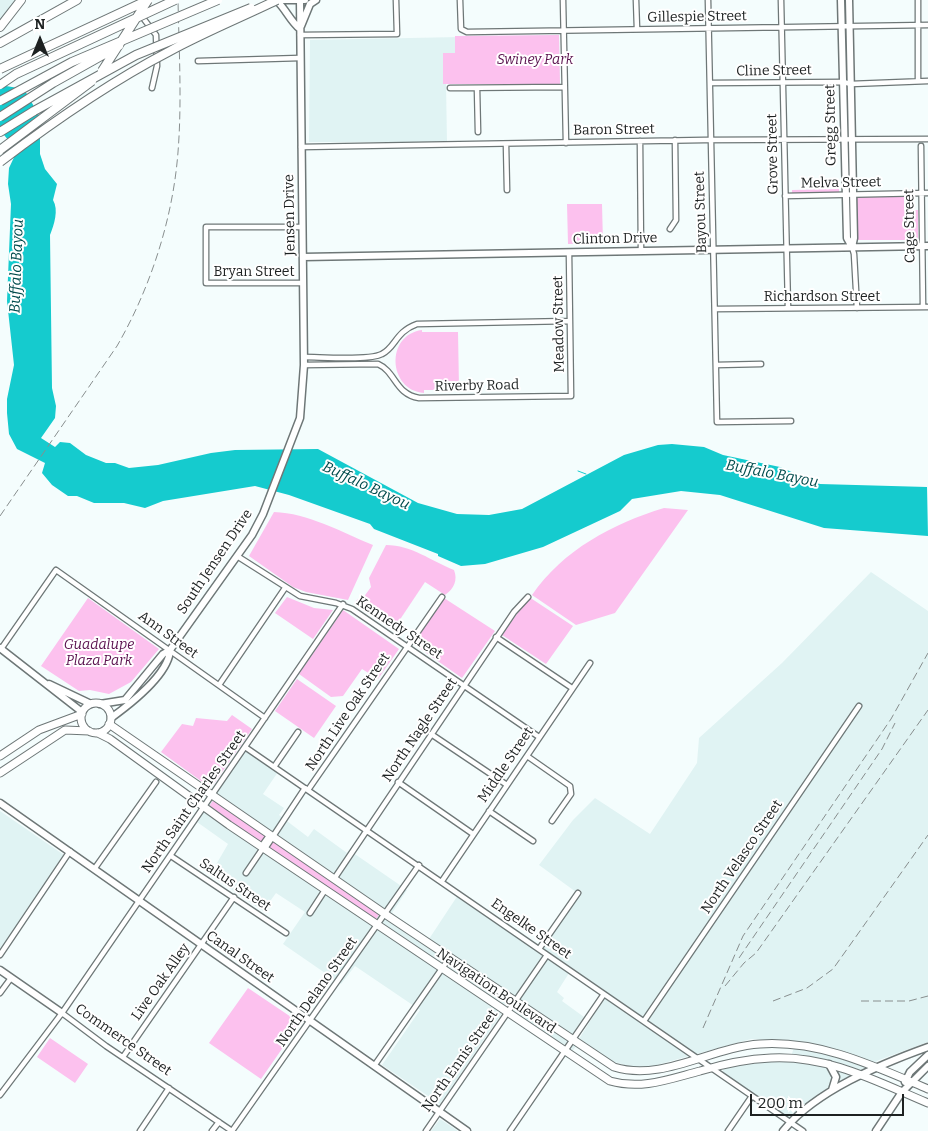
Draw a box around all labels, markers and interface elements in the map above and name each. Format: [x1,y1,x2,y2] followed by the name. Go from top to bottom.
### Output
[647,8,747,26] street label: Gillespie Street
[15,15,65,65] north arrow
[35,16,45,33] text: N
[497,52,573,68] park label: Swiney Park
[736,62,812,80] street label: Cline Street
[822,84,840,166] street label: Gregg Street
[764,113,782,195] street label: Grove Street
[573,121,655,139] street label: Baron Street
[691,171,711,253] street label: Bayou Street
[281,174,299,256] street label: Jensen Drive
[800,174,882,192] street label: Melva Street
[901,189,919,263] street label: Cage Street
[6,219,28,313] water label: Buffalo Bayou
[572,230,658,248] street label: Clinton Drive
[213,264,295,280] street label: Bryan Street
[550,275,568,373] street label: Meadow Street
[764,289,880,305] street label: Richardson Street
[435,377,519,395] street label: Riverby Road
[724,456,820,492] water label: Buffalo Bayou
[320,458,412,514] water label: Buffalo Bayou
[174,506,256,618] street label: South Jensen Drive
[353,593,445,663] street label: Kennedy Street
[135,608,201,662] street label: Ann Street
[64,637,134,670] park label: Guadalupe Plaza Park
[302,650,394,774] street label: North Live Oak Street
[379,675,461,785] street label: North Nagle Street
[475,724,537,806] street label: Middle Street
[138,728,250,876] street label: North Saint Charles Street
[698,797,786,917] street label: North Velasco Street
[196,855,274,915] street label: Saltus Street
[488,895,574,963] street label: Engelke Street
[203,927,277,987] street label: Canal Street
[273,934,361,1050] street label: North Delano Street
[128,940,194,1024] street label: Live Oak Alley
[433,945,559,1037] street label: Navigation Boulevard
[72,1000,174,1080] street label: Commerce Street
[418,1007,502,1115] street label: North Ennis Street
[753,1084,907,1116] scale bar
[758,1094,803,1112] text: 200 m

